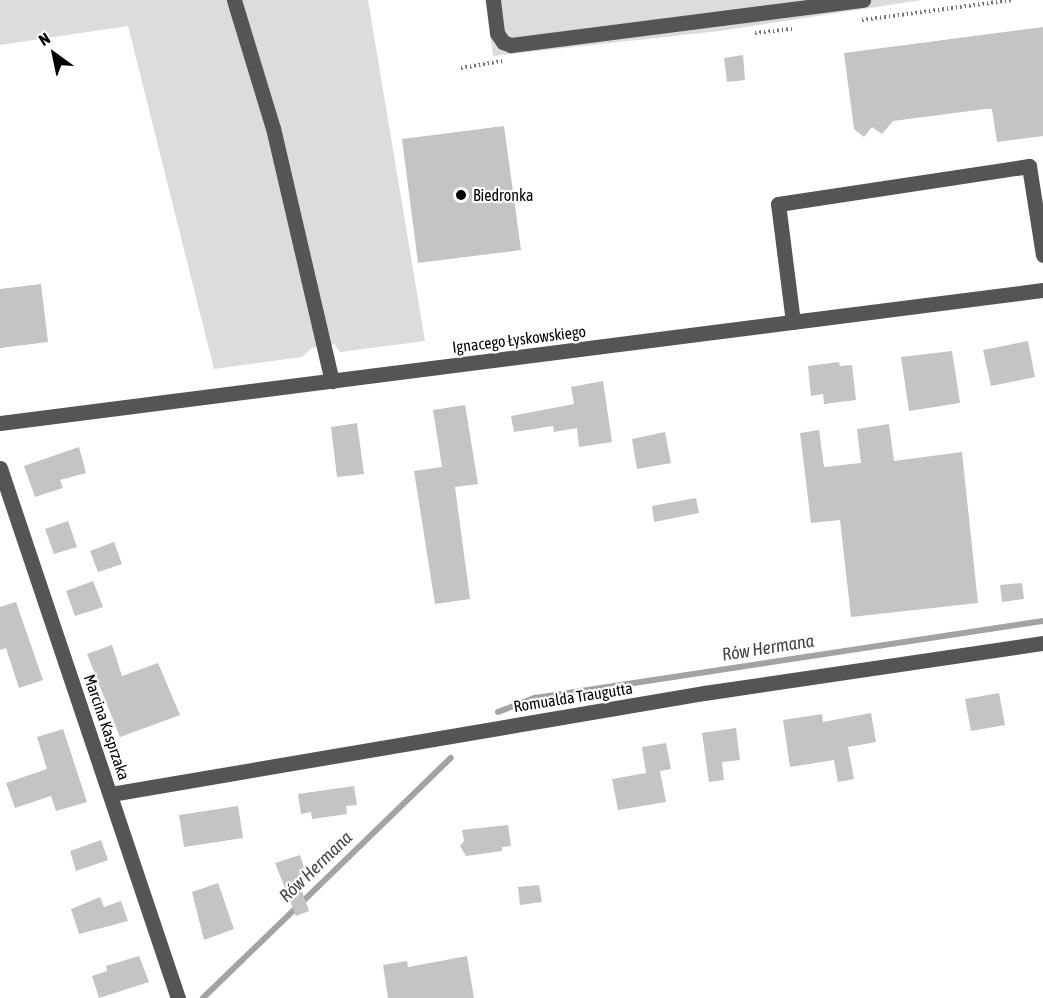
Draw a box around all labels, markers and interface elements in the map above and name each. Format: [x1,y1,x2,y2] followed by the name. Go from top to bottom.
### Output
[24,24,84,84] north arrow
[35,29,53,49] text: N
[473,185,534,205] place label: Biedronka
[454,188,468,202] marker: Biedronka
[451,321,587,357] street label: Ignacego Łyskowskiego
[720,630,816,666] water label: Rów Hermana
[80,672,134,782] street label: Marcina Kasprzaka
[512,678,634,716] street label: Romualda Traugutta
[275,827,357,907] water label: Rów Hermana

